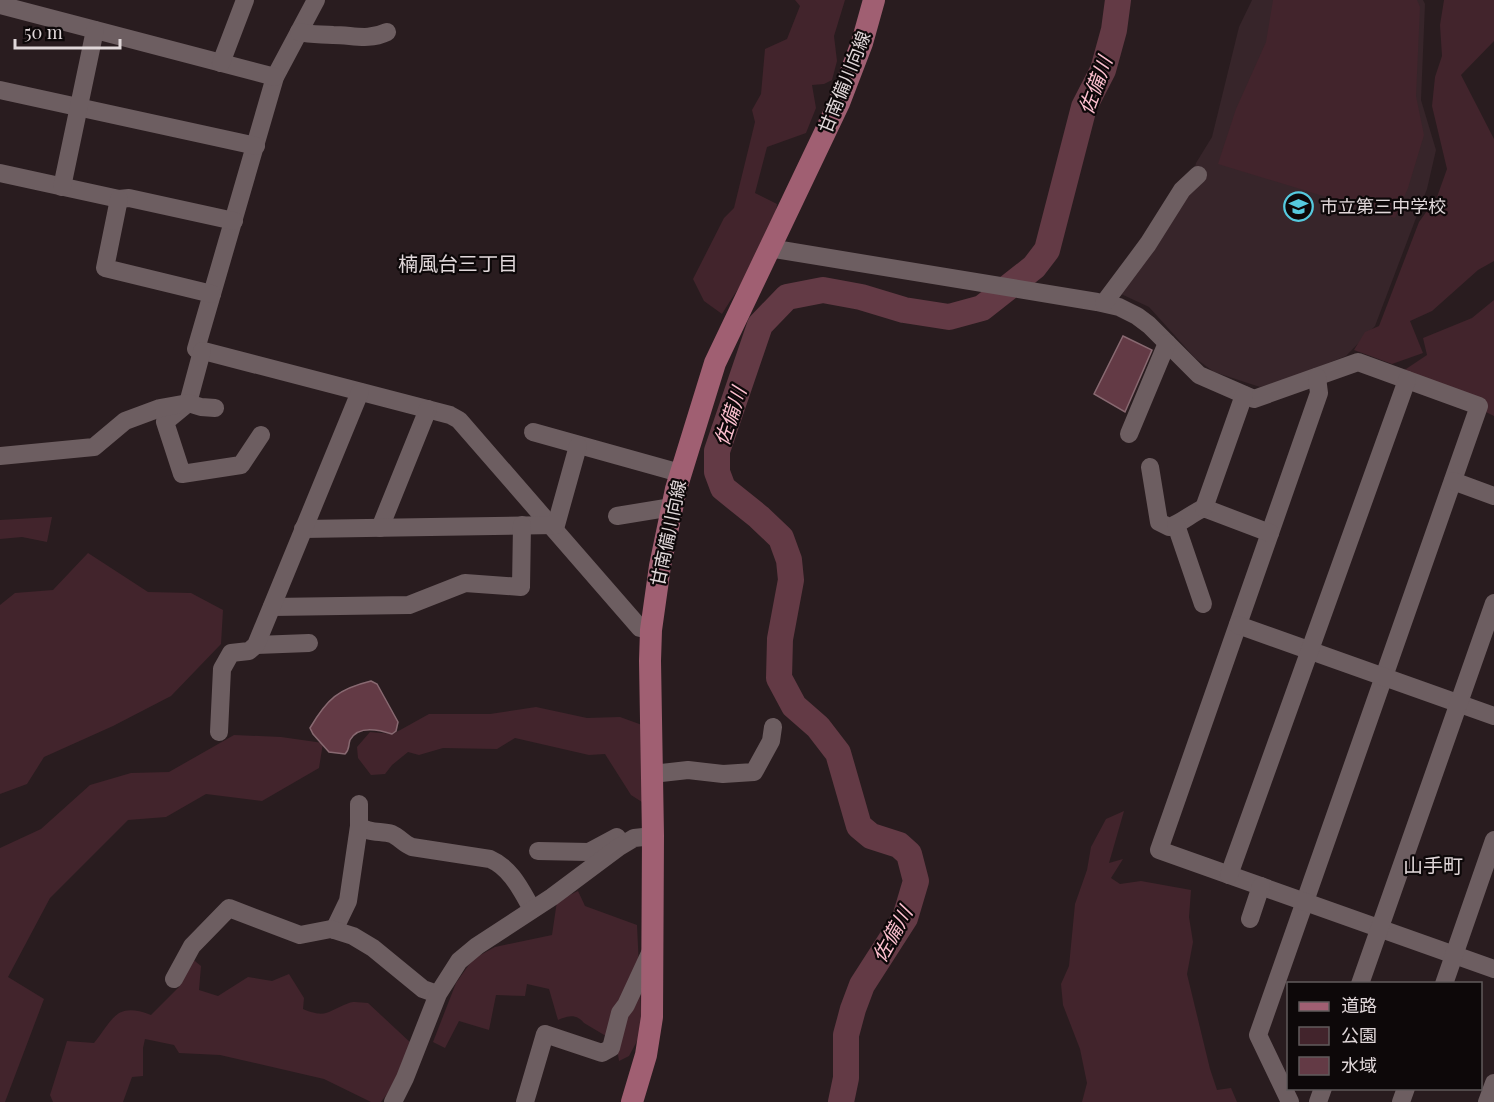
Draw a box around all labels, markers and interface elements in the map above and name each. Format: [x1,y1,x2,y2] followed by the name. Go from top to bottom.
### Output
[15,12,120,50] scale bar
[24,20,63,44] text: 50 m
[813,27,875,137] street label: 甘南備川向線
[1071,50,1118,118] water label: 佐備川
[1283,190,1315,222] school or university icon: 市立第三中学校
[1320,194,1446,218] place label: 市立第三中学校
[398,249,518,276] district label: 楠風台三丁目
[707,381,752,449] water label: 佐備川
[645,478,691,588] street label: 甘南備川向線
[1403,851,1463,878] district label: 山手町
[865,899,918,967] water label: 佐備川
[1287,982,1482,1090] legend
[1341,993,1377,1017] text: 道路
[1341,1023,1377,1047] text: 公園
[1341,1053,1377,1077] text: 水域

